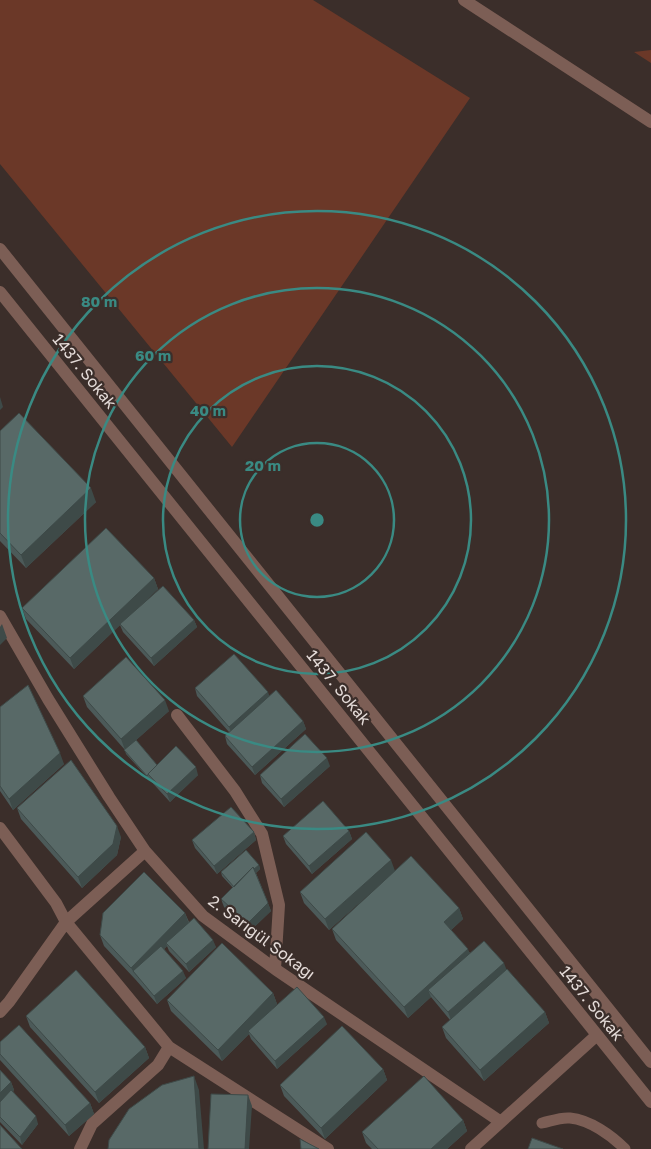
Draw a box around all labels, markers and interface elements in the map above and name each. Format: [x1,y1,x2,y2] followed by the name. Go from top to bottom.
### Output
[81,292,117,310] text: 80 m
[49,329,121,413] street label: 1437. Sokak
[135,346,171,364] text: 60 m
[190,401,226,419] text: 40 m
[245,456,281,474] text: 20 m
[308,511,326,529] centre of rings
[303,645,375,729] street label: 1437. Sokak
[205,890,319,984] street label: 2. Sarıgül Sokağı
[556,961,628,1045] street label: 1437. Sokak

